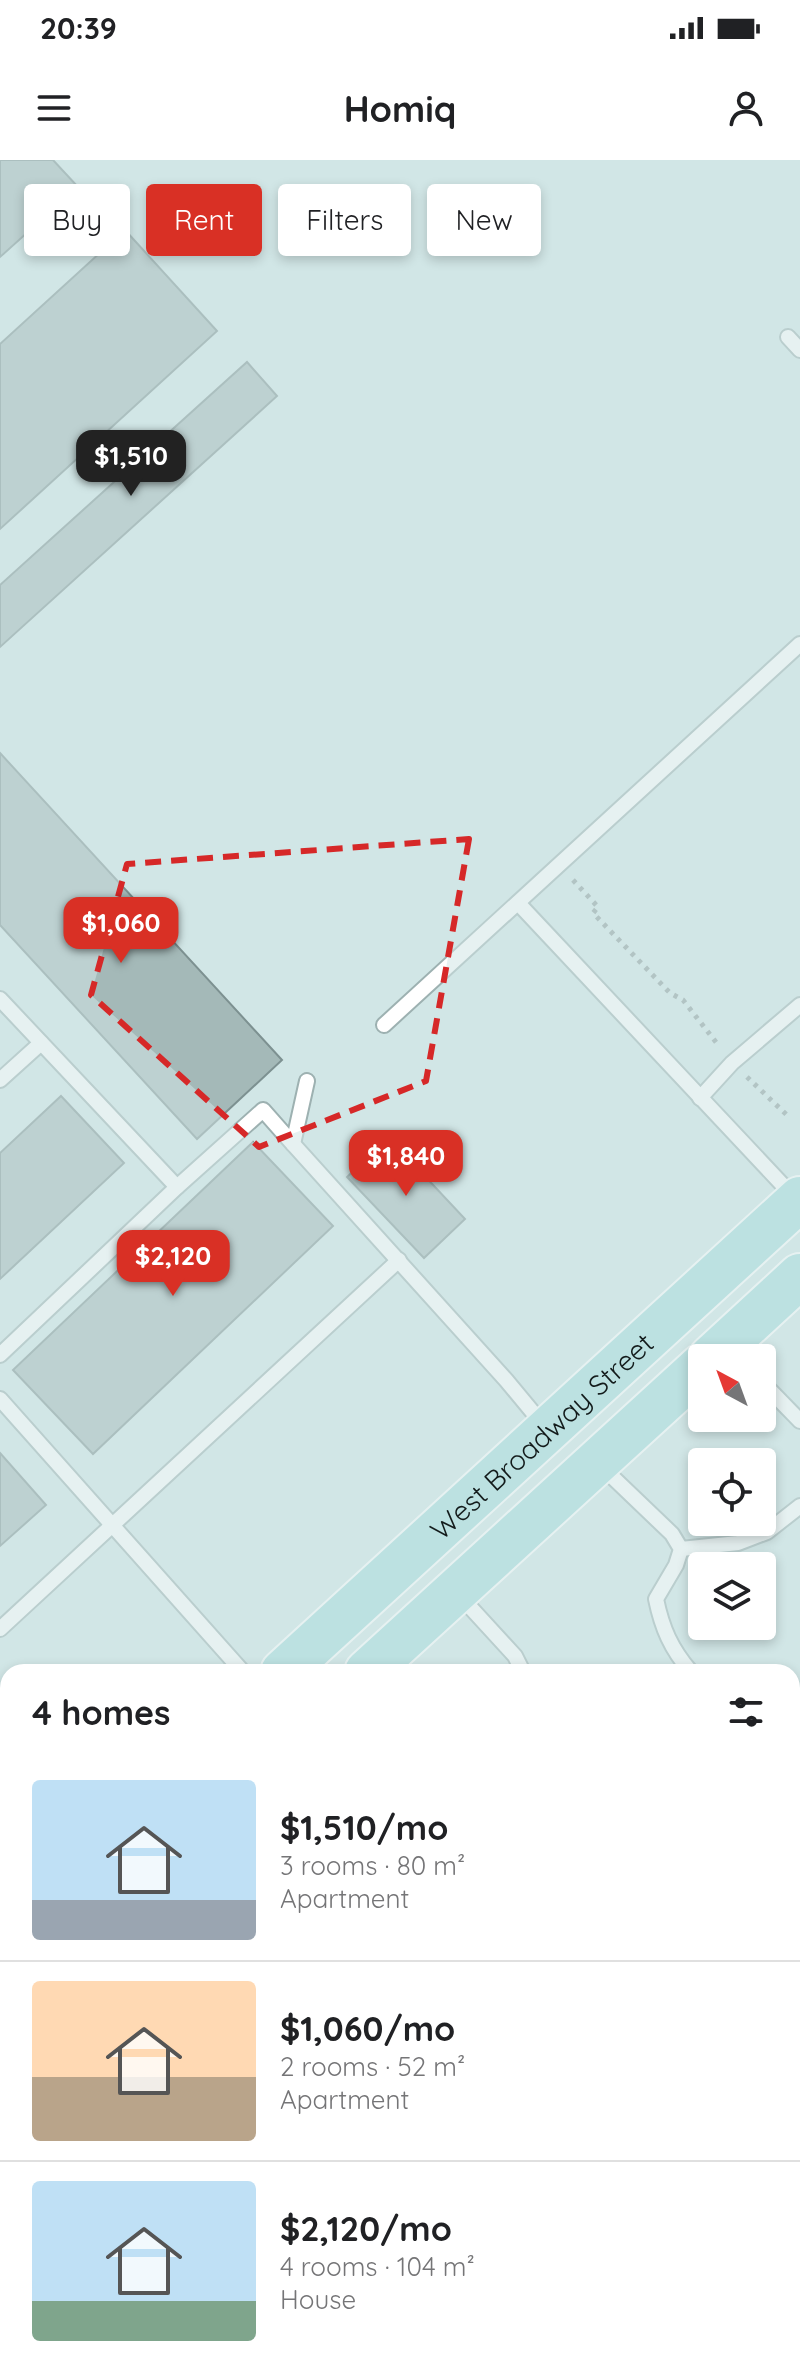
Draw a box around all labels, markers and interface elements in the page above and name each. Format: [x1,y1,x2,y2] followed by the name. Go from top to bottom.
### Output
[40,9,117,47] text: 20:39
[32,86,76,130] icon: menu
[344,86,456,131] text: Homiq
[724,86,768,130] icon: person
[24,184,130,256] chip: Buy
[146,184,262,256] chip: Rent
[278,184,411,256] chip: Filters
[427,184,541,256] chip: New
[66,430,196,498] pin: $1,510
[94,439,168,472] text: $1,510
[56,897,186,965] pin: $1,060
[81,906,161,939] text: $1,060
[341,1130,471,1198] pin: $1,840
[367,1139,445,1172] text: $1,840
[108,1230,238,1298] pin: $2,120
[135,1239,211,1272] text: $2,120
[422,1325,660,1547] street label: West Broadway Street
[688,1344,776,1432] north arrow
[688,1344,776,1640] map controls
[688,1448,776,1536] button: locate
[688,1552,776,1640] button: layers
[724,1690,768,1734] icon: filters
[32,1691,170,1734] text: 4 homes
[280,1806,448,1849] text: $1,510/mo
[96,1812,192,1908] icon: home
[280,1849,465,1882] text: 3 rooms · 80 m²
[280,1882,409,1915] text: Apartment
[280,2007,455,2050] text: $1,060/mo
[96,2013,192,2109] icon: home
[280,2050,465,2083] text: 2 rooms · 52 m²
[280,2083,409,2116] text: Apartment
[280,2207,452,2250] text: $2,120/mo
[96,2213,192,2309] icon: home
[280,2250,475,2283] text: 4 rooms · 104 m²
[280,2283,356,2316] text: House

